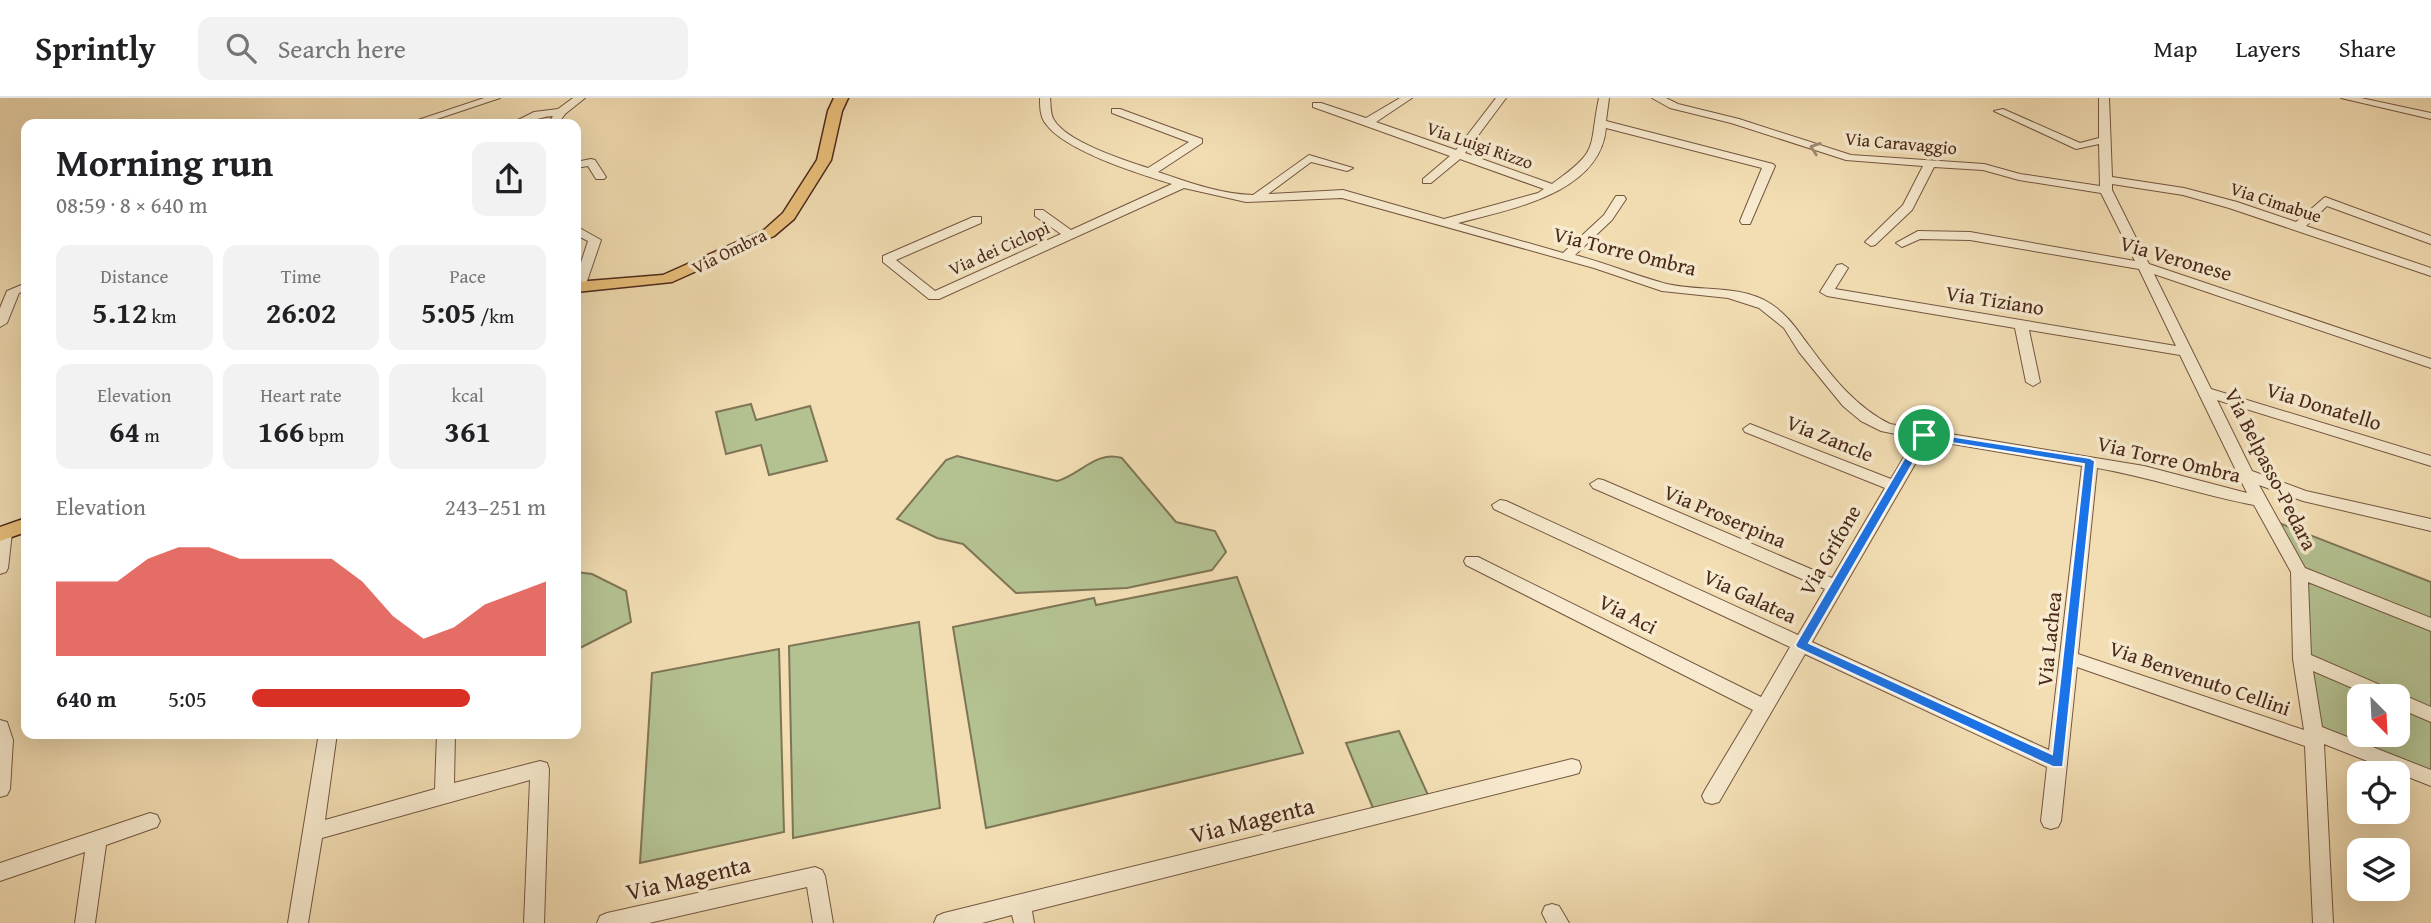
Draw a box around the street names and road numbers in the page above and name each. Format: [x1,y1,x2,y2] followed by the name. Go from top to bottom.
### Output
[1423,114,1537,176] street label: Via Luigi Rizzo
[1844,125,1958,161] street label: Via Caravaggio
[2227,175,2325,229] street label: Via Cimabue
[944,214,1054,282] street label: Via dei Ciclopi
[1550,218,1700,284] street label: Via Torre Ombra
[687,221,771,281] street label: Via Ombra
[2116,227,2236,289] street label: Via Veronese
[1943,277,2047,323] street label: Via Tiziano
[2262,374,2386,438] street label: Via Donatello
[2217,383,2325,556] street label: Via Belpasso-Pedara
[1782,406,1878,470] street label: Via Zancle
[2094,427,2244,491] street label: Via Torre Ombra
[1659,476,1791,556] street label: Via Proserpina
[1792,499,1869,601] street label: Via Grifone
[1698,561,1802,631] street label: Via Galatea
[1593,586,1663,642] street label: Via Aci
[2029,590,2069,688] street label: Via Lachea
[2105,632,2295,724] street label: Via Benvenuto Cellini
[1186,788,1318,852] street label: Via Magenta
[622,847,754,909] street label: Via Magenta

